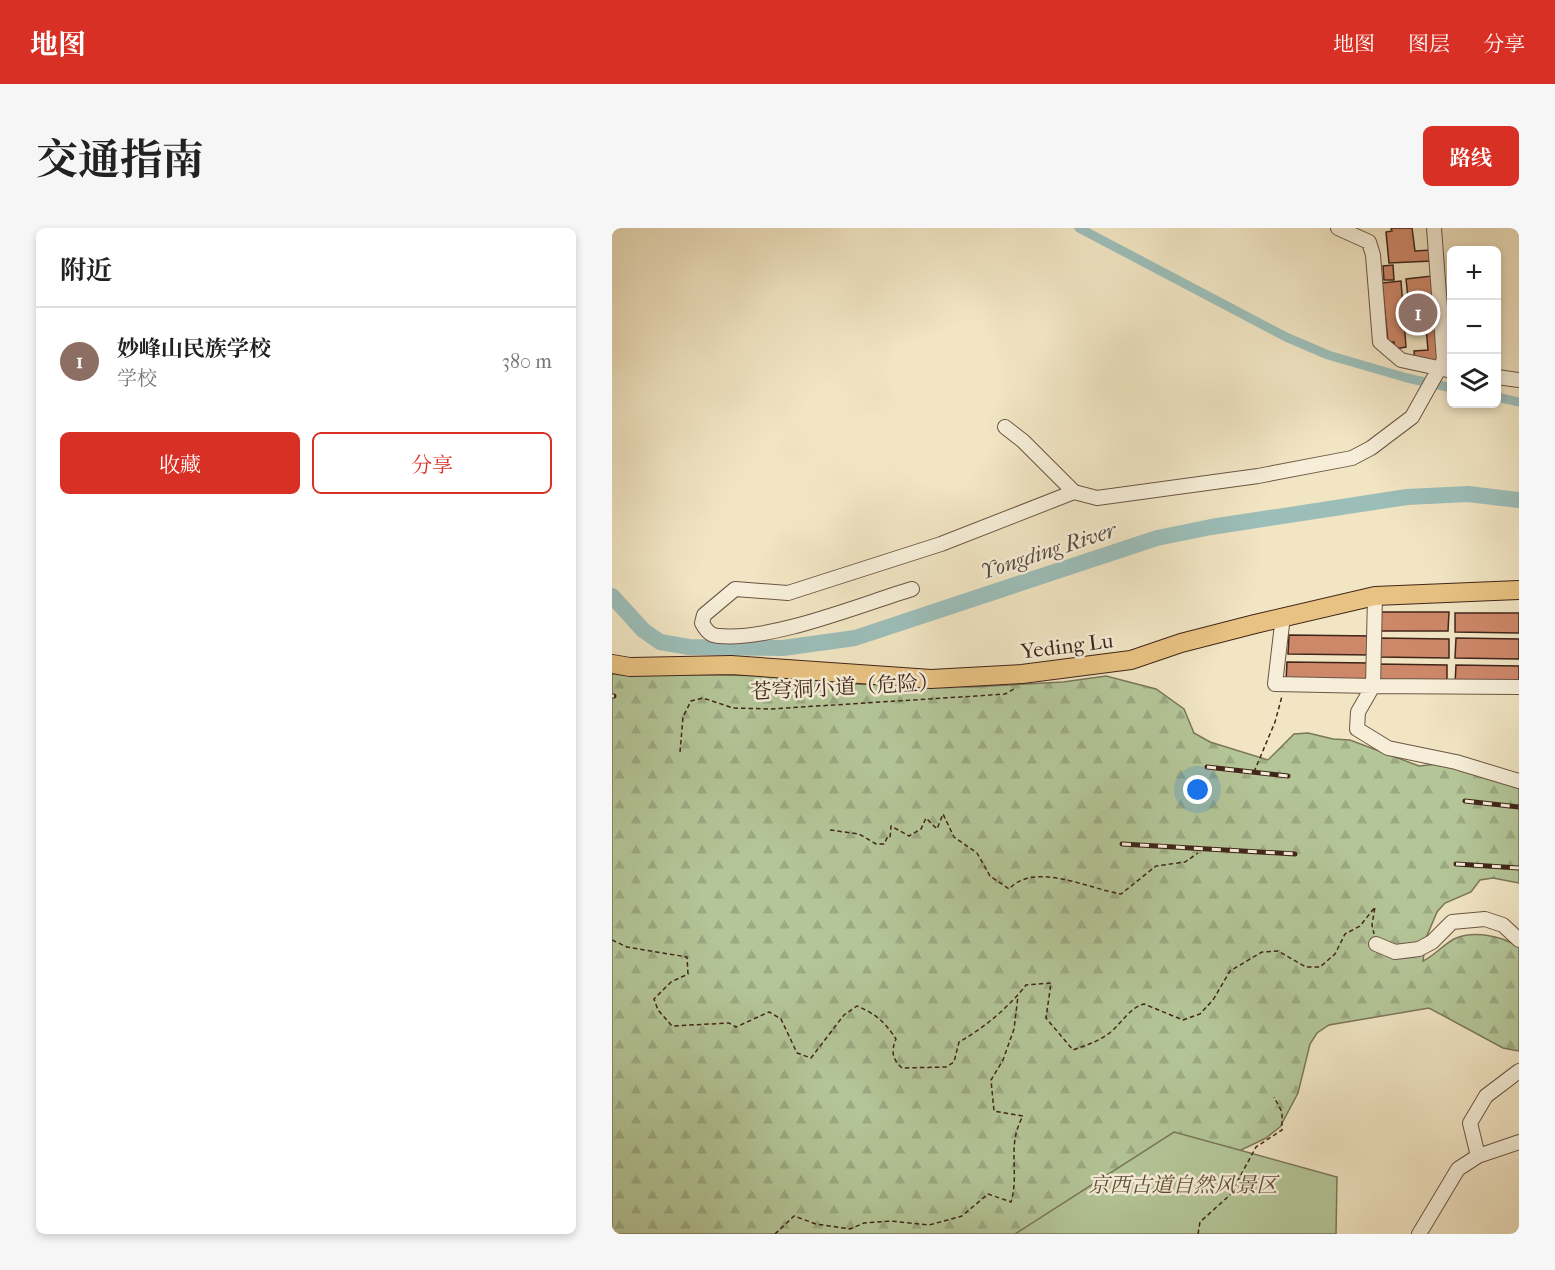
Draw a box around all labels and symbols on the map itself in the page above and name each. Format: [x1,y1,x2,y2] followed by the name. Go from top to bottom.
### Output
[1398,290,1438,335] pin: 1
[978,516,1121,585] water label: Yongding River
[1018,628,1115,664] street label: Yeding Lu
[750,670,940,704] street label: 苍穹洞小道（危险）
[1183,775,1212,804] your location
[1089,1173,1280,1197] park label: 京西古道自然风景区

